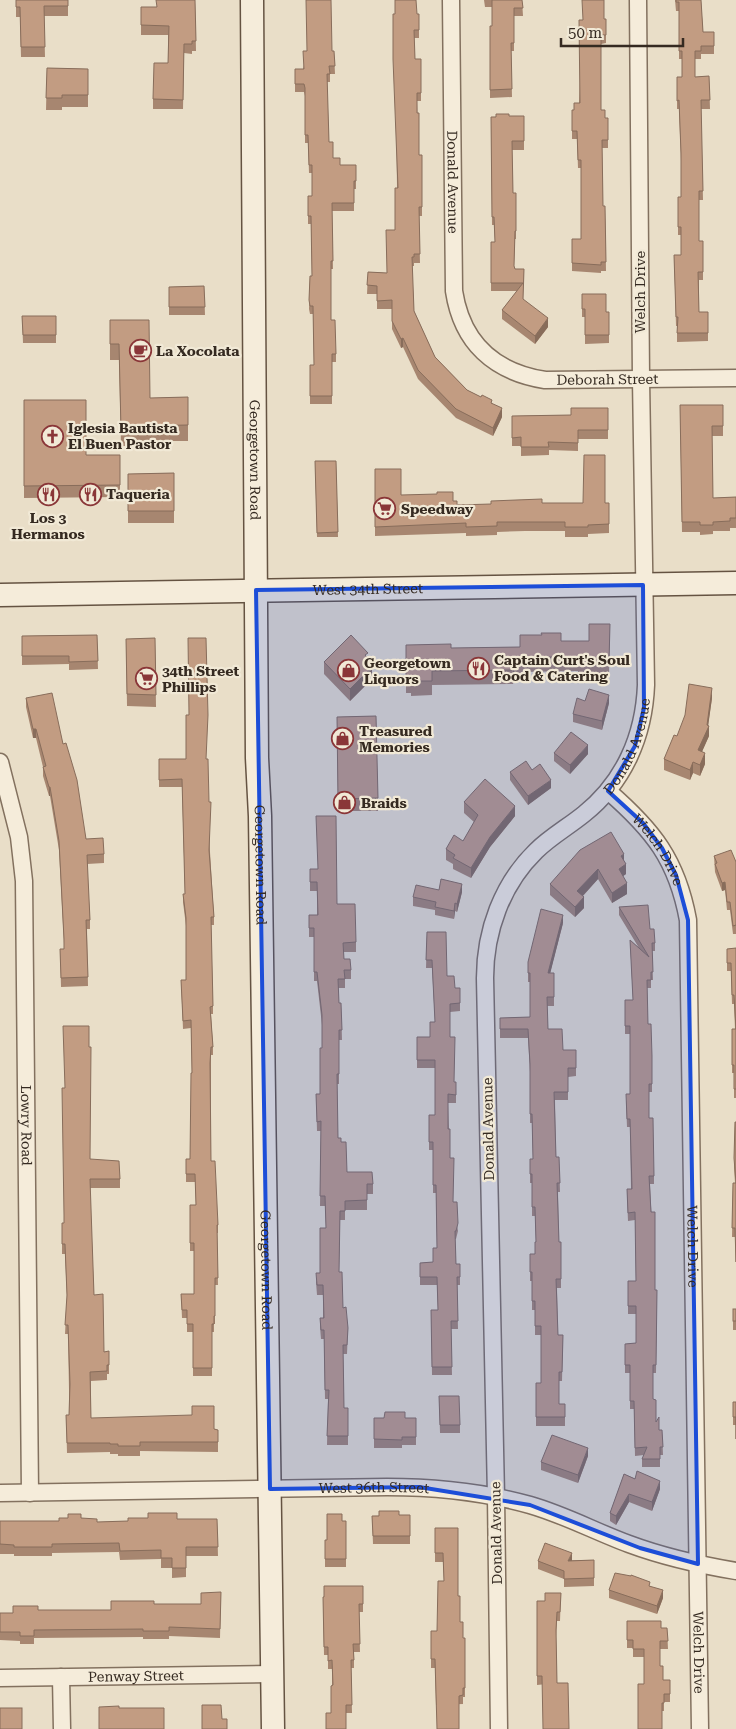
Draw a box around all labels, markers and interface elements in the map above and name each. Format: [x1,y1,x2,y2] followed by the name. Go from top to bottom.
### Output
[561,15,684,47] scale bar
[568,24,603,42] text: 50 m
[444,130,461,234] street label: Donald Avenue
[632,250,648,333] street label: Welch Drive
[128,339,152,363] cafe icon: La Xocolata
[156,343,240,359] place label: La Xocolata
[556,371,659,388] street label: Deborah Street
[247,400,263,520] street label: Georgetown Road
[68,420,178,452] place label: Iglesia Bautista El Buen Pastor
[40,424,64,448] church icon: Iglesia Bautista El Buen Pastor
[78,482,102,506] restaurant icon: Taqueria
[36,483,60,507] restaurant icon: Los 3 Hermanos
[106,486,170,502] place label: Taqueria
[373,497,397,521] supermarket icon: Speedway
[401,501,474,517] place label: Speedway
[11,510,85,542] place label: Los 3 Hermanos
[313,580,423,598] street label: West 34th Street
[494,652,630,684] place label: Captain Curt's Soul Food & Catering
[364,655,451,687] place label: Georgetown Liquors
[466,656,490,680] restaurant icon: Captain Curt's Soul Food & Catering
[336,659,360,683] shop icon: Georgetown Liquors
[162,663,240,695] place label: 34th Street Phillips
[134,667,158,691] supermarket icon: 34th Street Phillips
[600,697,653,797] street label: Donald Avenue
[359,723,433,755] place label: Treasured Memories
[331,727,355,751] shop icon: Treasured Memories
[333,791,357,815] shop icon: Braids
[361,795,407,811] place label: Braids
[251,804,270,925] street label: Georgetown Road
[629,811,687,888] street label: Welch Drive
[479,1077,497,1181] street label: Donald Avenue
[18,1085,35,1166] street label: Lowry Road
[684,1205,701,1288] street label: Welch Drive
[258,1210,275,1330] street label: Georgetown Road
[319,1479,430,1496] street label: West 36th Street
[487,1481,505,1585] street label: Donald Avenue
[690,1611,707,1694] street label: Welch Drive
[88,1667,184,1685] street label: Penway Street

